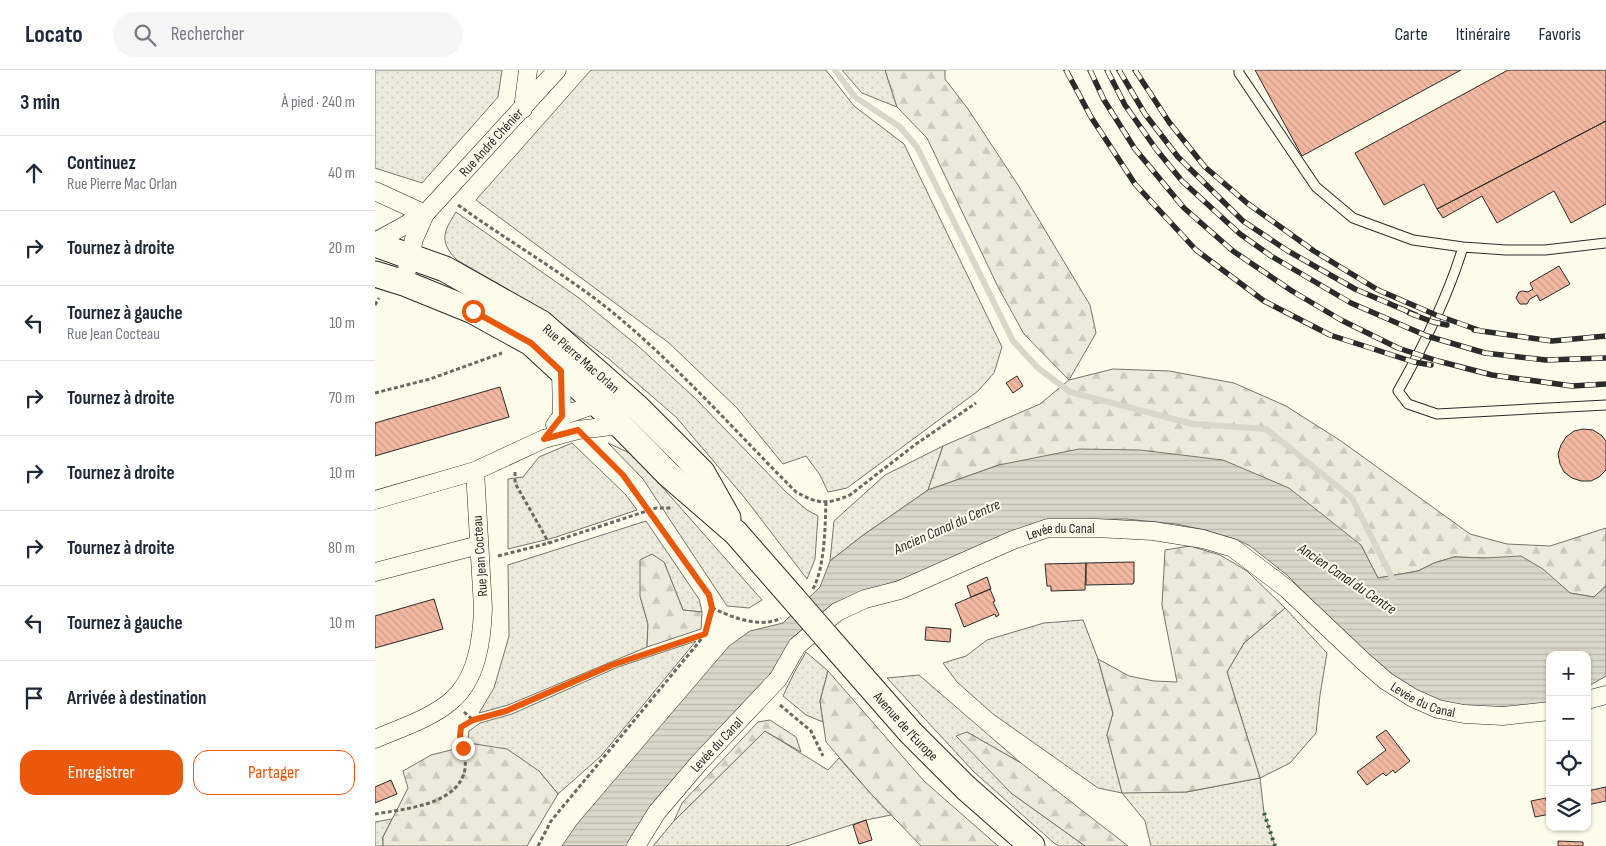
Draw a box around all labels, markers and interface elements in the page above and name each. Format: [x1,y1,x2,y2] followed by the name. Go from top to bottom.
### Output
[113,12,463,57] search box
[25,20,83,49] text: Locato
[131,21,159,49] icon: search
[171,23,244,46] text: Rechercher
[1394,24,1428,45] text: Carte
[1456,24,1510,45] text: Itinéraire
[1538,24,1581,45] text: Favoris
[20,90,60,115] text: 3 min
[281,93,355,112] text: À pied · 240 m
[455,104,526,180] street label: Rue André Chénier
[67,152,136,175] text: Continuez
[20,159,48,187] icon: ahead
[328,164,355,183] text: 40 m
[67,175,177,194] text: Rue Pierre Mac Orlan
[20,234,48,262] icon: right
[67,237,175,260] text: Tournez à droite
[328,239,355,258] text: 20 m
[462,300,485,323] route start
[67,302,183,325] text: Tournez à gauche
[20,309,48,337] icon: left
[329,314,355,333] text: 10 m
[539,320,623,396] street label: Rue Pierre Mac Orlan
[67,325,160,344] text: Rue Jean Cocteau
[20,384,48,412] icon: right
[67,387,175,410] text: Tournez à droite
[329,389,355,408] text: 70 m
[20,459,48,487] icon: right
[67,462,175,485] text: Tournez à droite
[329,464,355,483] text: 10 m
[890,495,1003,559] water label: Ancien Canal du Centre
[469,515,491,597] street label: Rue Jean Cocteau
[1024,520,1095,543] street label: Levée du Canal
[20,534,48,562] icon: right
[67,537,175,560] text: Tournez à droite
[1293,538,1400,619] water label: Ancien Canal du Centre
[328,539,355,558] text: 80 m
[20,609,48,637] icon: left
[67,612,183,635] text: Tournez à gauche
[329,614,355,633] text: 10 m
[1546,651,1591,831] map controls
[1546,651,1591,696] button: +
[1388,678,1457,721] street label: Levée du Canal
[20,684,48,712] icon: arrive
[67,687,207,710] text: Arrivée à destination
[869,687,942,764] street label: Avenue de l'Europe
[1546,696,1591,741] button: −
[687,713,746,775] street label: Levée du Canal
[452,737,475,760] route end
[1546,741,1591,786] button: locate
[20,750,183,795] button: Enregistrer
[193,750,355,795] button: Partager
[1546,786,1591,831] button: layers

